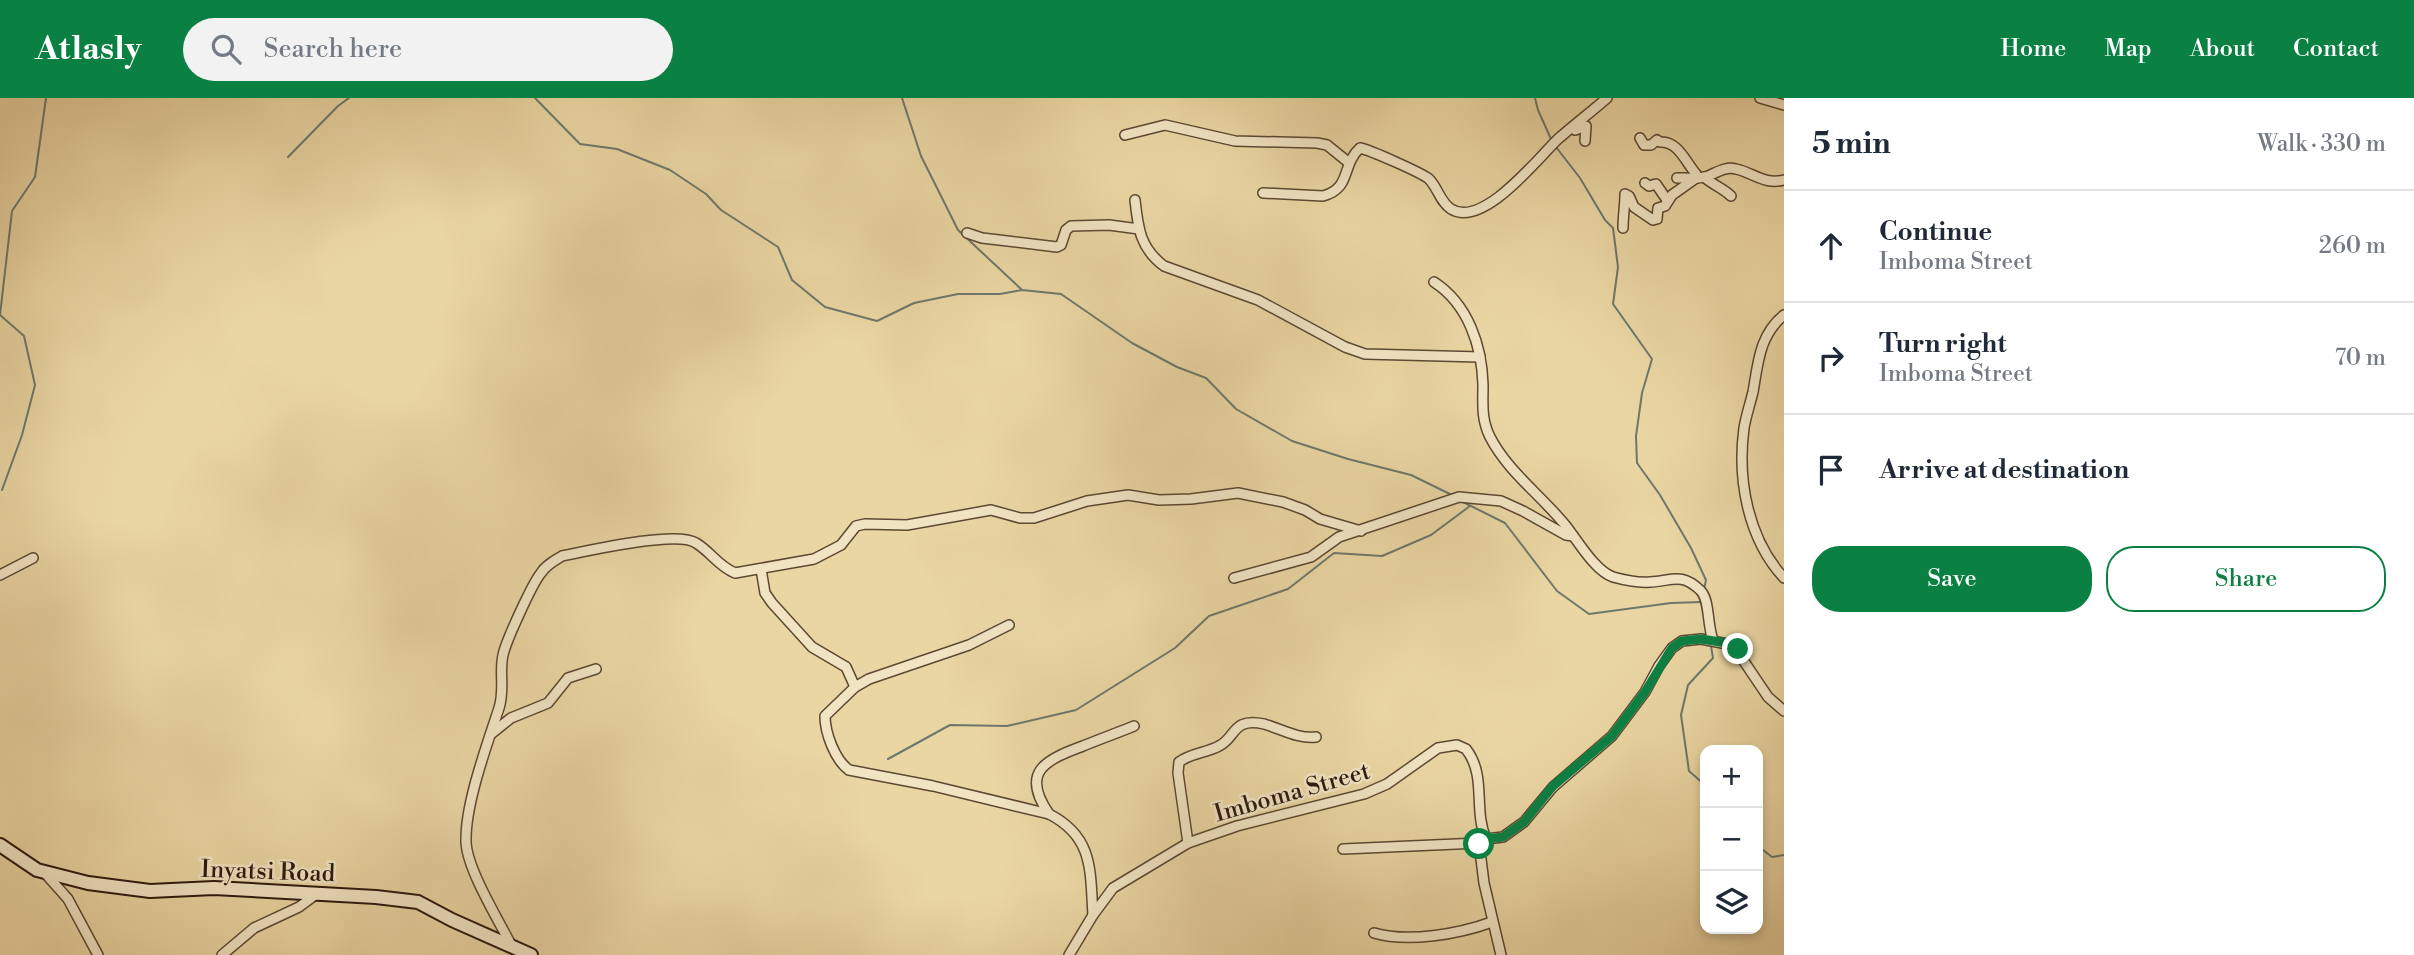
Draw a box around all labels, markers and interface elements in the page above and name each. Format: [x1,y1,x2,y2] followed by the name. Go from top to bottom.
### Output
[183,18,673,81] search box
[35,29,141,70] text: Atlasly
[207,30,245,68] icon: search
[263,33,402,65] text: Search here
[2001,34,2066,64] text: Home
[2104,34,2152,64] text: Map
[2190,34,2255,64] text: About
[2293,34,2379,64] text: Contact
[1812,125,1891,163] text: 5 min
[2257,130,2386,158] text: Walk · 330 m
[1879,216,1992,248] text: Continue
[1812,227,1850,265] icon: ahead
[2319,232,2386,260] text: 260 m
[1879,248,2033,276] text: Imboma Street
[1879,328,2007,360] text: Turn right
[1812,339,1850,377] icon: right
[2335,344,2386,372] text: 70 m
[1879,360,2033,388] text: Imboma Street
[1812,451,1850,489] icon: arrive
[1879,454,2129,486] text: Arrive at destination
[1812,546,2092,612] button: Save
[2106,546,2386,612] button: Share
[1722,633,1753,664] route end
[1700,745,1763,934] map controls
[1700,745,1763,808] button: +
[1211,756,1374,830] street label: Imboma Street
[1700,808,1763,871] button: −
[1463,828,1494,859] route start
[200,855,336,889] street label: Inyatsi Road
[1700,871,1763,934] button: layers

